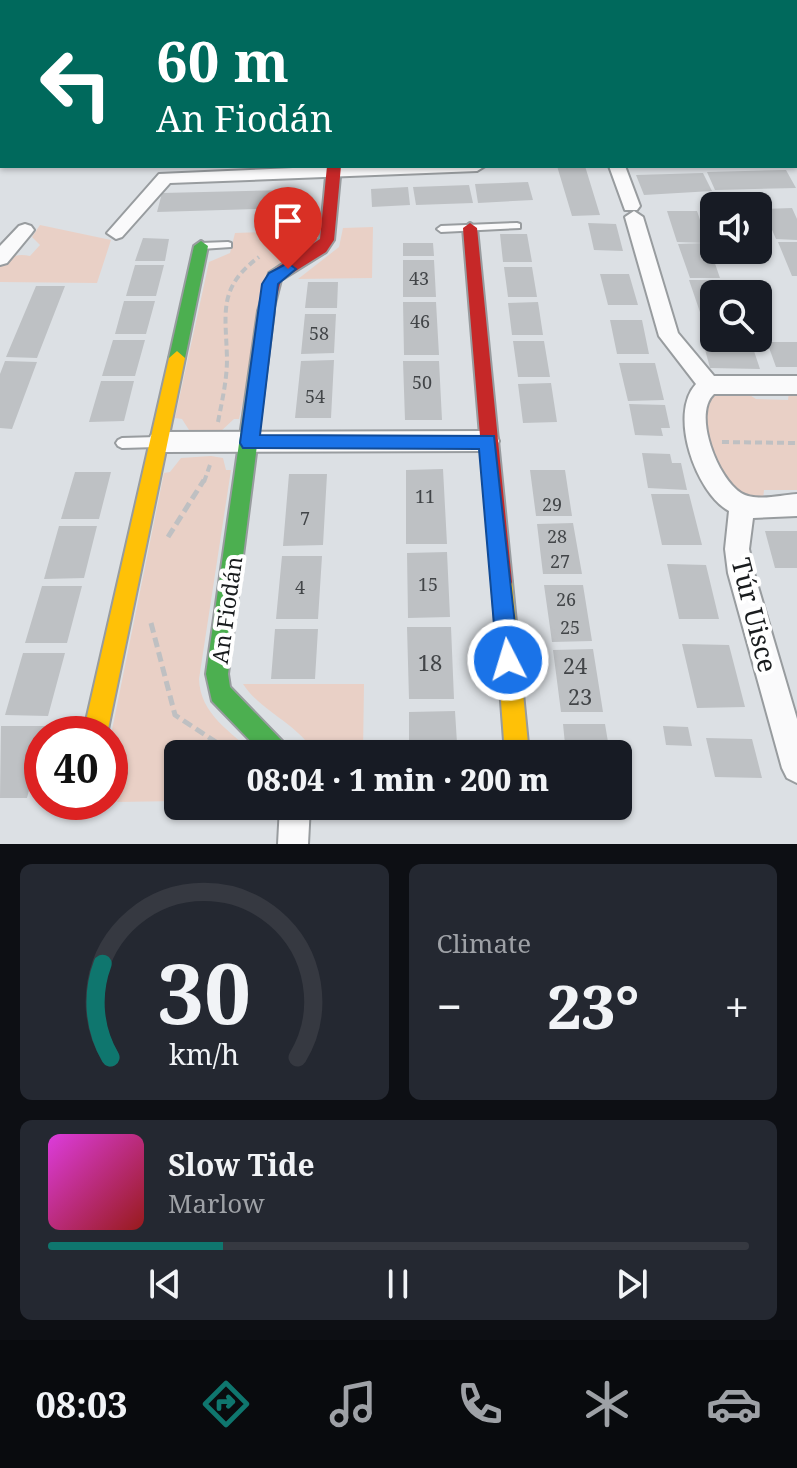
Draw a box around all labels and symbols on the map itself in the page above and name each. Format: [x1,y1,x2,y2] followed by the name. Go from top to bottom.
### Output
[254,187,322,269] pin
[409,266,429,290] house number: 43
[410,309,430,333] house number: 46
[309,321,329,345] house number: 58
[412,370,432,394] house number: 50
[305,384,325,408] house number: 54
[415,484,435,508] house number: 11
[542,492,562,516] house number: 29
[300,506,310,530] house number: 7
[547,524,567,548] house number: 28
[550,549,570,573] house number: 27
[204,554,248,666] street label: An Fiodán
[723,554,787,676] street label: Túr Uisce
[418,572,438,596] house number: 15
[295,575,305,599] house number: 4
[556,587,576,611] house number: 26
[560,615,580,639] house number: 25
[466,618,550,702] position arrow
[418,647,442,677] house number: 18
[563,650,587,680] house number: 24
[568,681,592,711] house number: 23
[24,716,128,820] speed limit sign: 40

